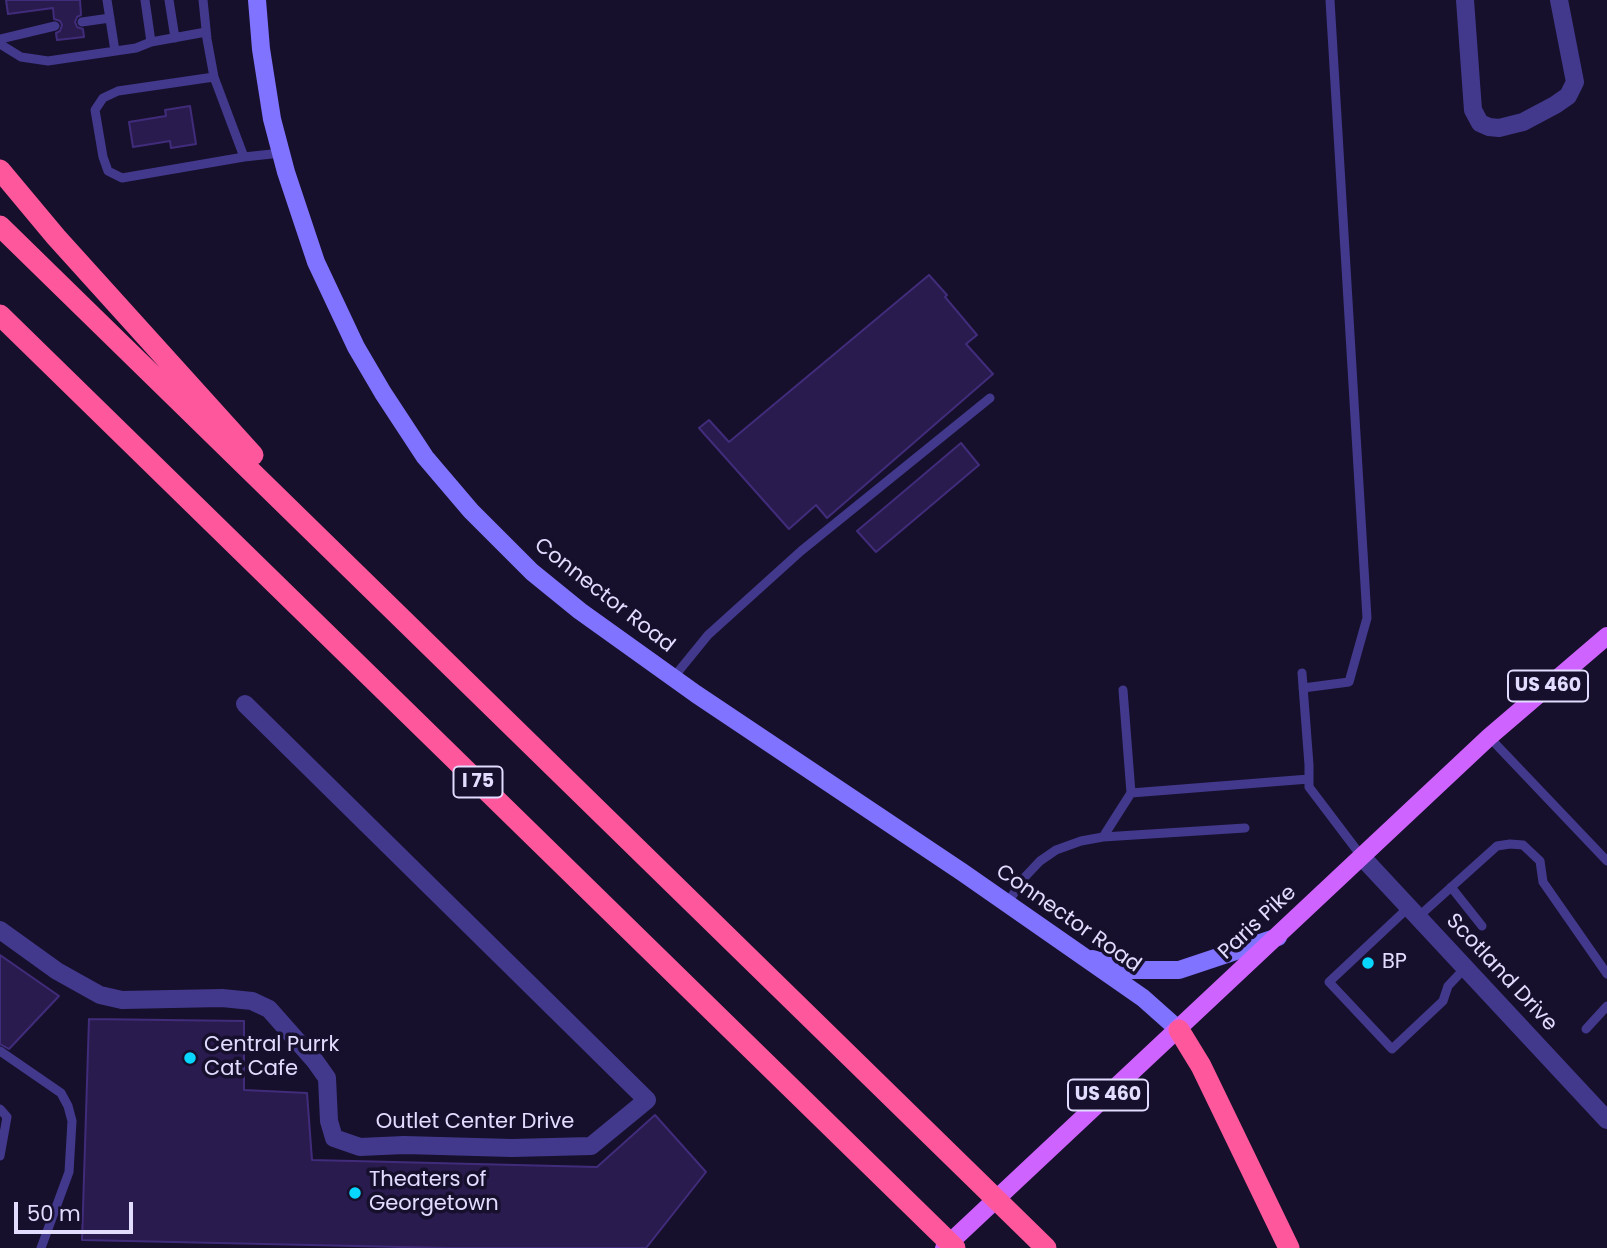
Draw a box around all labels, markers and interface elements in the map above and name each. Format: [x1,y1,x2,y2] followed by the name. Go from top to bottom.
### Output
[529,533,679,659] street label: Connector Road
[1508,670,1588,702] road number: US 460
[454,766,503,797] road number: I 75
[991,860,1145,978] street label: Connector Road
[1214,881,1302,965] street label: Paris Pike
[1440,909,1562,1037] street label: Scotland Drive
[1382,950,1407,976] place label: BP
[1360,955,1376,971] marker: BP
[204,1033,339,1083] place label: Central Purrk Cat Cafe
[182,1050,198,1066] marker: Central Purrk Cat Cafe
[1068,1079,1148,1110] road number: US 460
[376,1110,574,1136] street label: Outlet Center Drive
[369,1168,499,1218] place label: Theaters of Georgetown
[347,1185,363,1201] marker: Theaters of Georgetown
[18,1188,136,1232] scale bar
[27,1199,81,1228] text: 50 m

